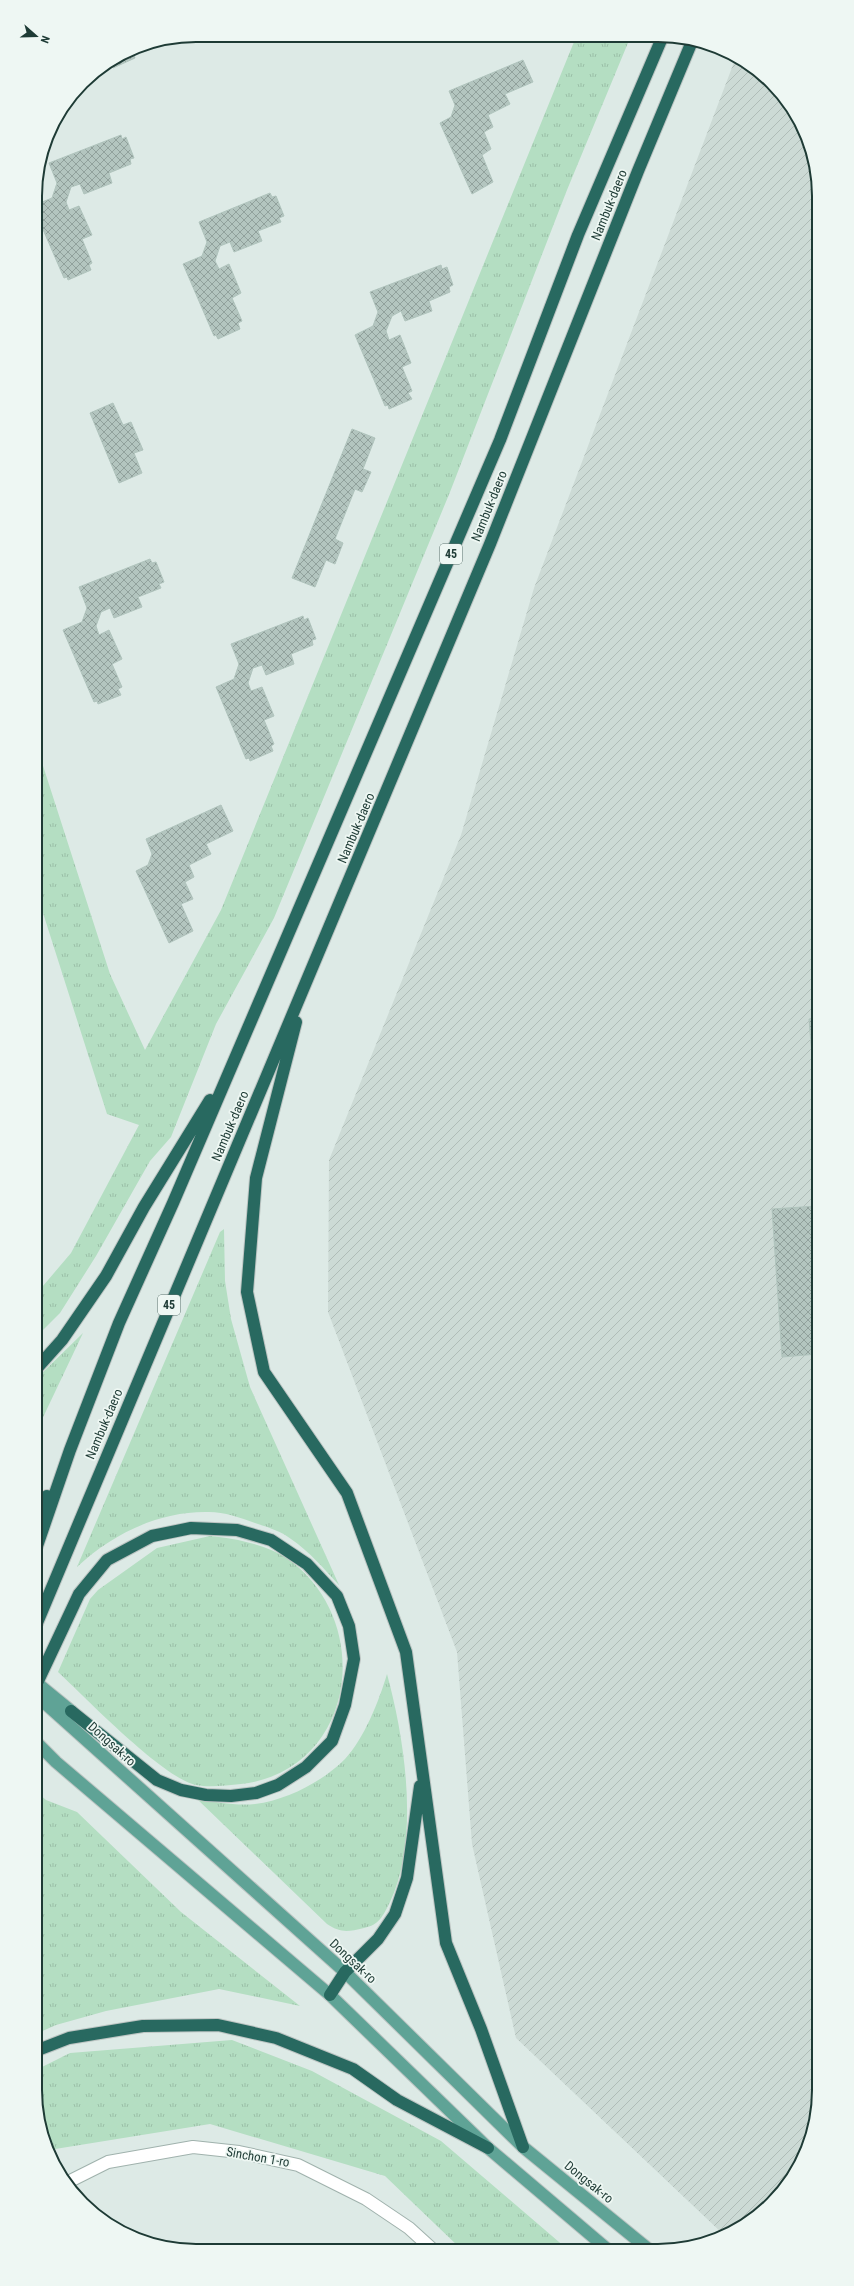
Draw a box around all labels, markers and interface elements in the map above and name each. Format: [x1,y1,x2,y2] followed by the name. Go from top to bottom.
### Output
[16,16,56,56] north arrow
[38,34,52,45] text: N
[588,167,630,243] street label: Nambuk-daero
[468,468,510,544] street label: Nambuk-daero
[440,544,462,564] road number: 45
[334,791,378,865] street label: Nambuk-daero
[208,1089,252,1163] street label: Nambuk-daero
[158,1295,180,1315] road number: 45
[82,1387,126,1461] street label: Nambuk-daero
[85,1719,139,1769] street label: Dongsak-ro
[327,1936,379,1986] street label: Dongsak-ro
[225,2144,291,2170] street label: Sinchon 1-ro
[562,2158,616,2206] street label: Dongsak-ro

